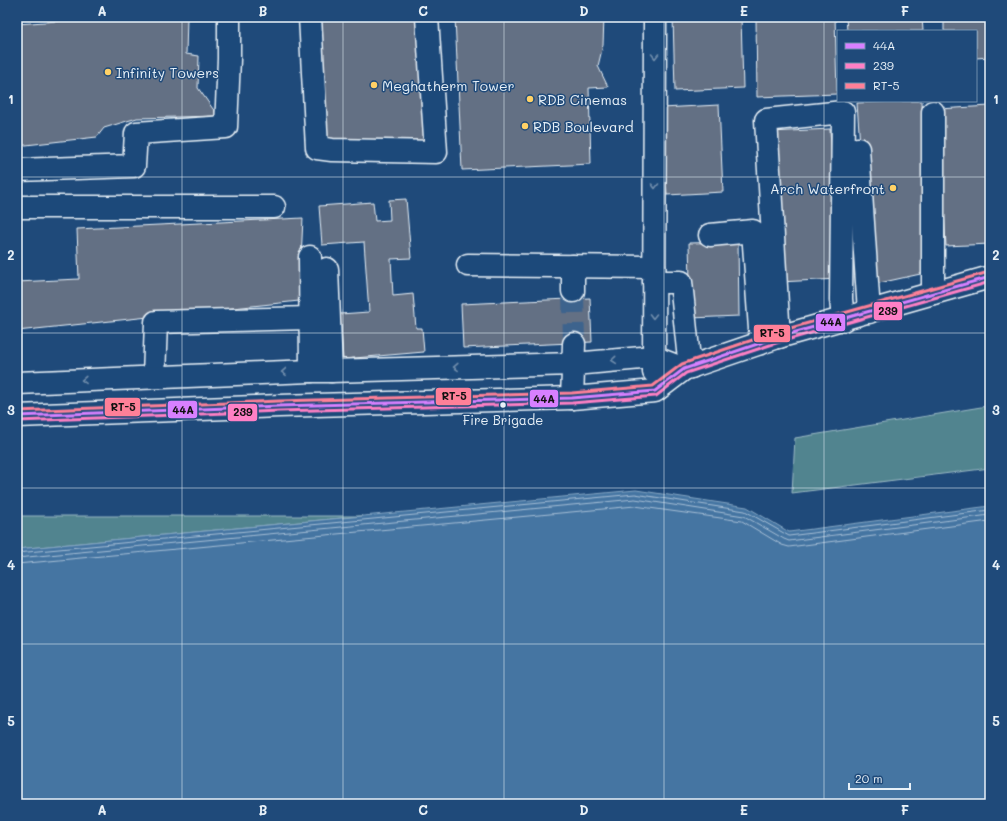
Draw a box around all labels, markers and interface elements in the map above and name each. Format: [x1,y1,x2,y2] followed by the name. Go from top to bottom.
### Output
[97,2,107,19] text: A
[259,2,268,19] text: B
[418,2,428,19] text: C
[579,2,589,19] text: D
[740,2,748,19] text: E
[901,2,909,19] text: F
[837,30,977,102] legend
[873,37,895,53] text: 44A
[651,53,659,59] one-way arrow
[873,57,894,73] text: 239
[116,63,219,82] place label: Infinity Towers
[103,67,113,77] marker: Infinity Towers
[382,76,515,95] place label: Meghatherm Tower
[873,77,899,93] text: RT-5
[369,80,379,90] marker: Meghatherm Tower
[8,90,14,107] text: 1
[538,90,627,109] place label: RDB Cinemas
[993,90,999,107] text: 1
[525,94,535,104] marker: RDB Cinemas
[533,117,634,136] place label: RDB Boulevard
[520,121,530,131] marker: RDB Boulevard
[770,179,885,198] place label: Arch Waterfront
[651,183,659,189] one-way arrow
[888,183,898,193] marker: Arch Waterfront
[7,246,15,263] text: 2
[992,246,1000,263] text: 2
[873,301,903,321] line badge: 239
[878,303,898,318] text: 239
[649,313,657,319] one-way arrow
[815,313,846,332] line badge: 44A
[820,314,842,329] text: 44A
[753,324,791,343] line badge: RT-5
[759,325,785,340] text: RT-5
[611,356,617,365] one-way arrow
[453,363,459,371] one-way arrow
[281,368,287,376] one-way arrow
[81,376,87,385] one-way arrow
[435,387,472,406] line badge: RT-5
[441,388,467,403] text: RT-5
[529,389,559,408] line badge: 44A
[533,391,555,406] text: 44A
[104,397,141,417] line badge: RT-5
[110,399,136,414] text: RT-5
[167,400,198,419] line badge: 44A
[498,400,508,410] marker: Fire Brigade
[7,401,15,418] text: 3
[992,401,1000,418] text: 3
[172,402,194,417] text: 44A
[227,403,258,422] line badge: 239
[233,404,253,419] text: 239
[463,411,543,428] place label: Fire Brigade
[7,556,15,573] text: 4
[992,556,1000,573] text: 4
[7,712,15,729] text: 5
[992,712,1000,729] text: 5
[849,765,910,791] scale bar
[855,770,883,786] text: 20 m
[97,801,107,818] text: A
[259,801,268,818] text: B
[418,801,428,818] text: C
[579,801,589,818] text: D
[740,801,748,818] text: E
[901,801,909,818] text: F

